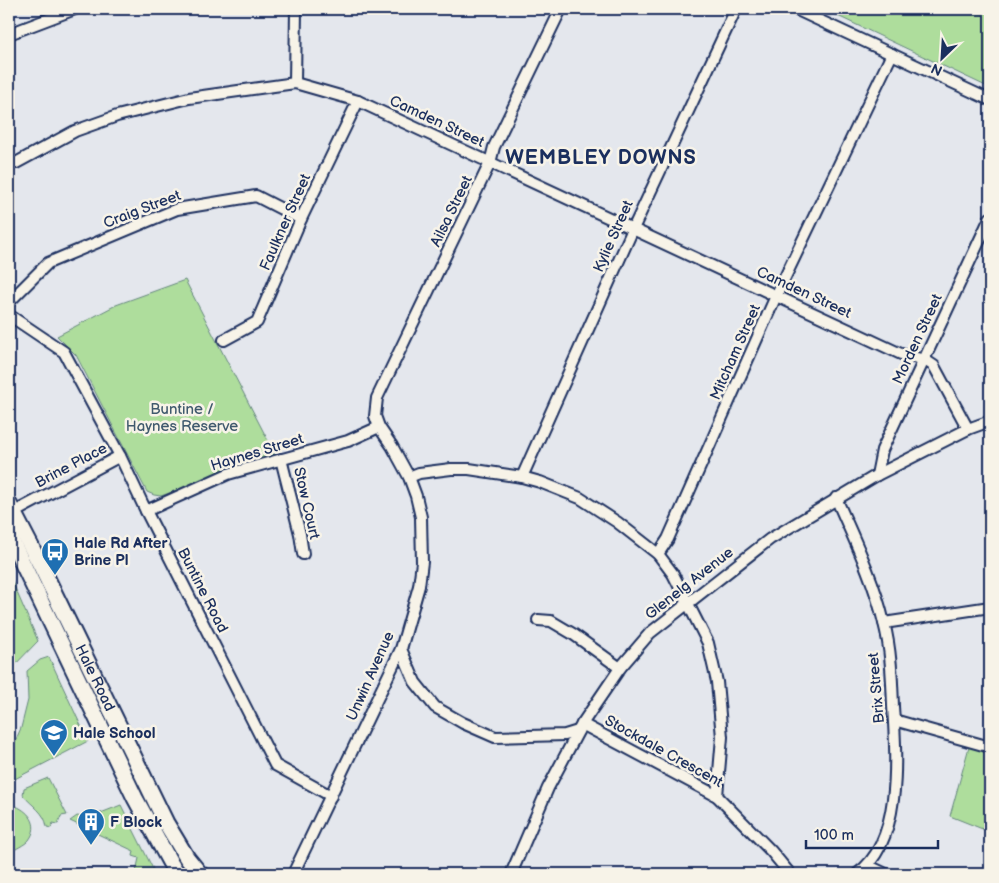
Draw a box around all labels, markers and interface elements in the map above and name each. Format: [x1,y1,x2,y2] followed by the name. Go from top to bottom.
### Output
[916,32,966,82] north arrow
[928,59,945,79] text: N
[386,91,488,152] street label: Camden Street
[505,146,697,170] district label: WEMBLEY DOWNS
[256,171,315,273] street label: Faulkner Street
[426,172,477,250] street label: Ailsa Street
[101,186,184,233] street label: Craig Street
[589,197,638,275] street label: Kylie Street
[753,262,855,323] street label: Camden Street
[888,291,947,387] street label: Morden Street
[706,301,765,403] street label: Mitcham Street
[126,400,238,436] park label: Buntine / Haynes Reserve
[208,429,306,476] street label: Haynes Street
[32,439,111,492] street label: Brine Place
[289,465,324,541] street label: Stow Court
[74,534,168,570] place label: Hale Rd After Brine Pl
[40,537,70,576] bus stop icon: Hale Rd After Brine Pl
[641,543,737,624] street label: Glenelg Avenue
[173,545,232,636] street label: Buntine Road
[342,629,399,724] street label: Unwin Avenue
[71,641,119,714] street label: Hale Road
[864,651,889,724] street label: Brix Street
[601,711,726,792] street label: Stockdale Crescent
[39,718,69,757] school or university icon: Hale School
[73,724,156,743] place label: Hale School
[76,807,106,846] building icon: F Block
[110,813,162,832] place label: F Block
[806,818,939,850] scale bar
[814,826,854,845] text: 100 m

